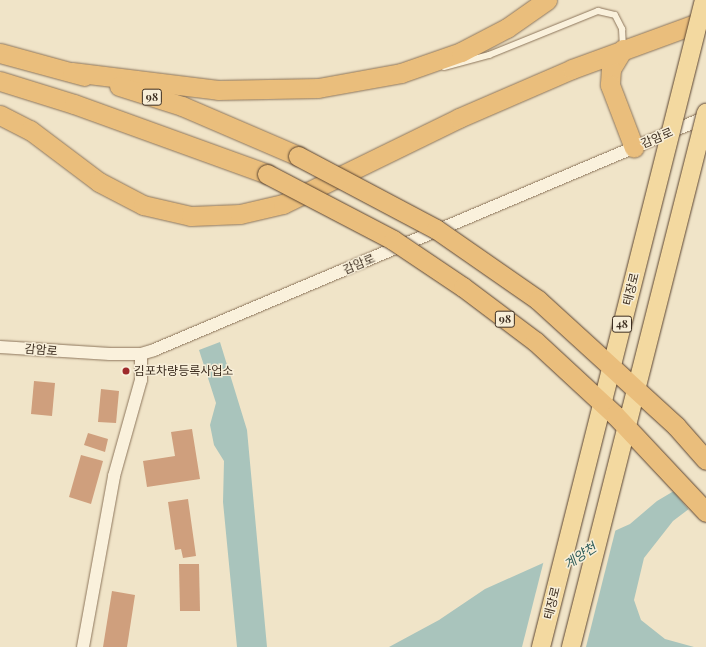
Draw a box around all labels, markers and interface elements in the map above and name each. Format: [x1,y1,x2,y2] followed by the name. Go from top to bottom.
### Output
[141,88,163,106] road number: 98
[639,125,675,151] street label: 감암로
[341,251,377,277] street label: 감암로
[620,271,642,307] street label: 태장로
[494,310,516,328] road number: 98
[612,315,632,333] road number: 48
[24,341,58,359] street label: 감암로
[134,364,233,378] place label: 김포차량등록사업소
[121,366,131,376] marker: 김포차량등록사업소
[561,540,599,572] water label: 계양천
[541,585,563,621] street label: 태장로

